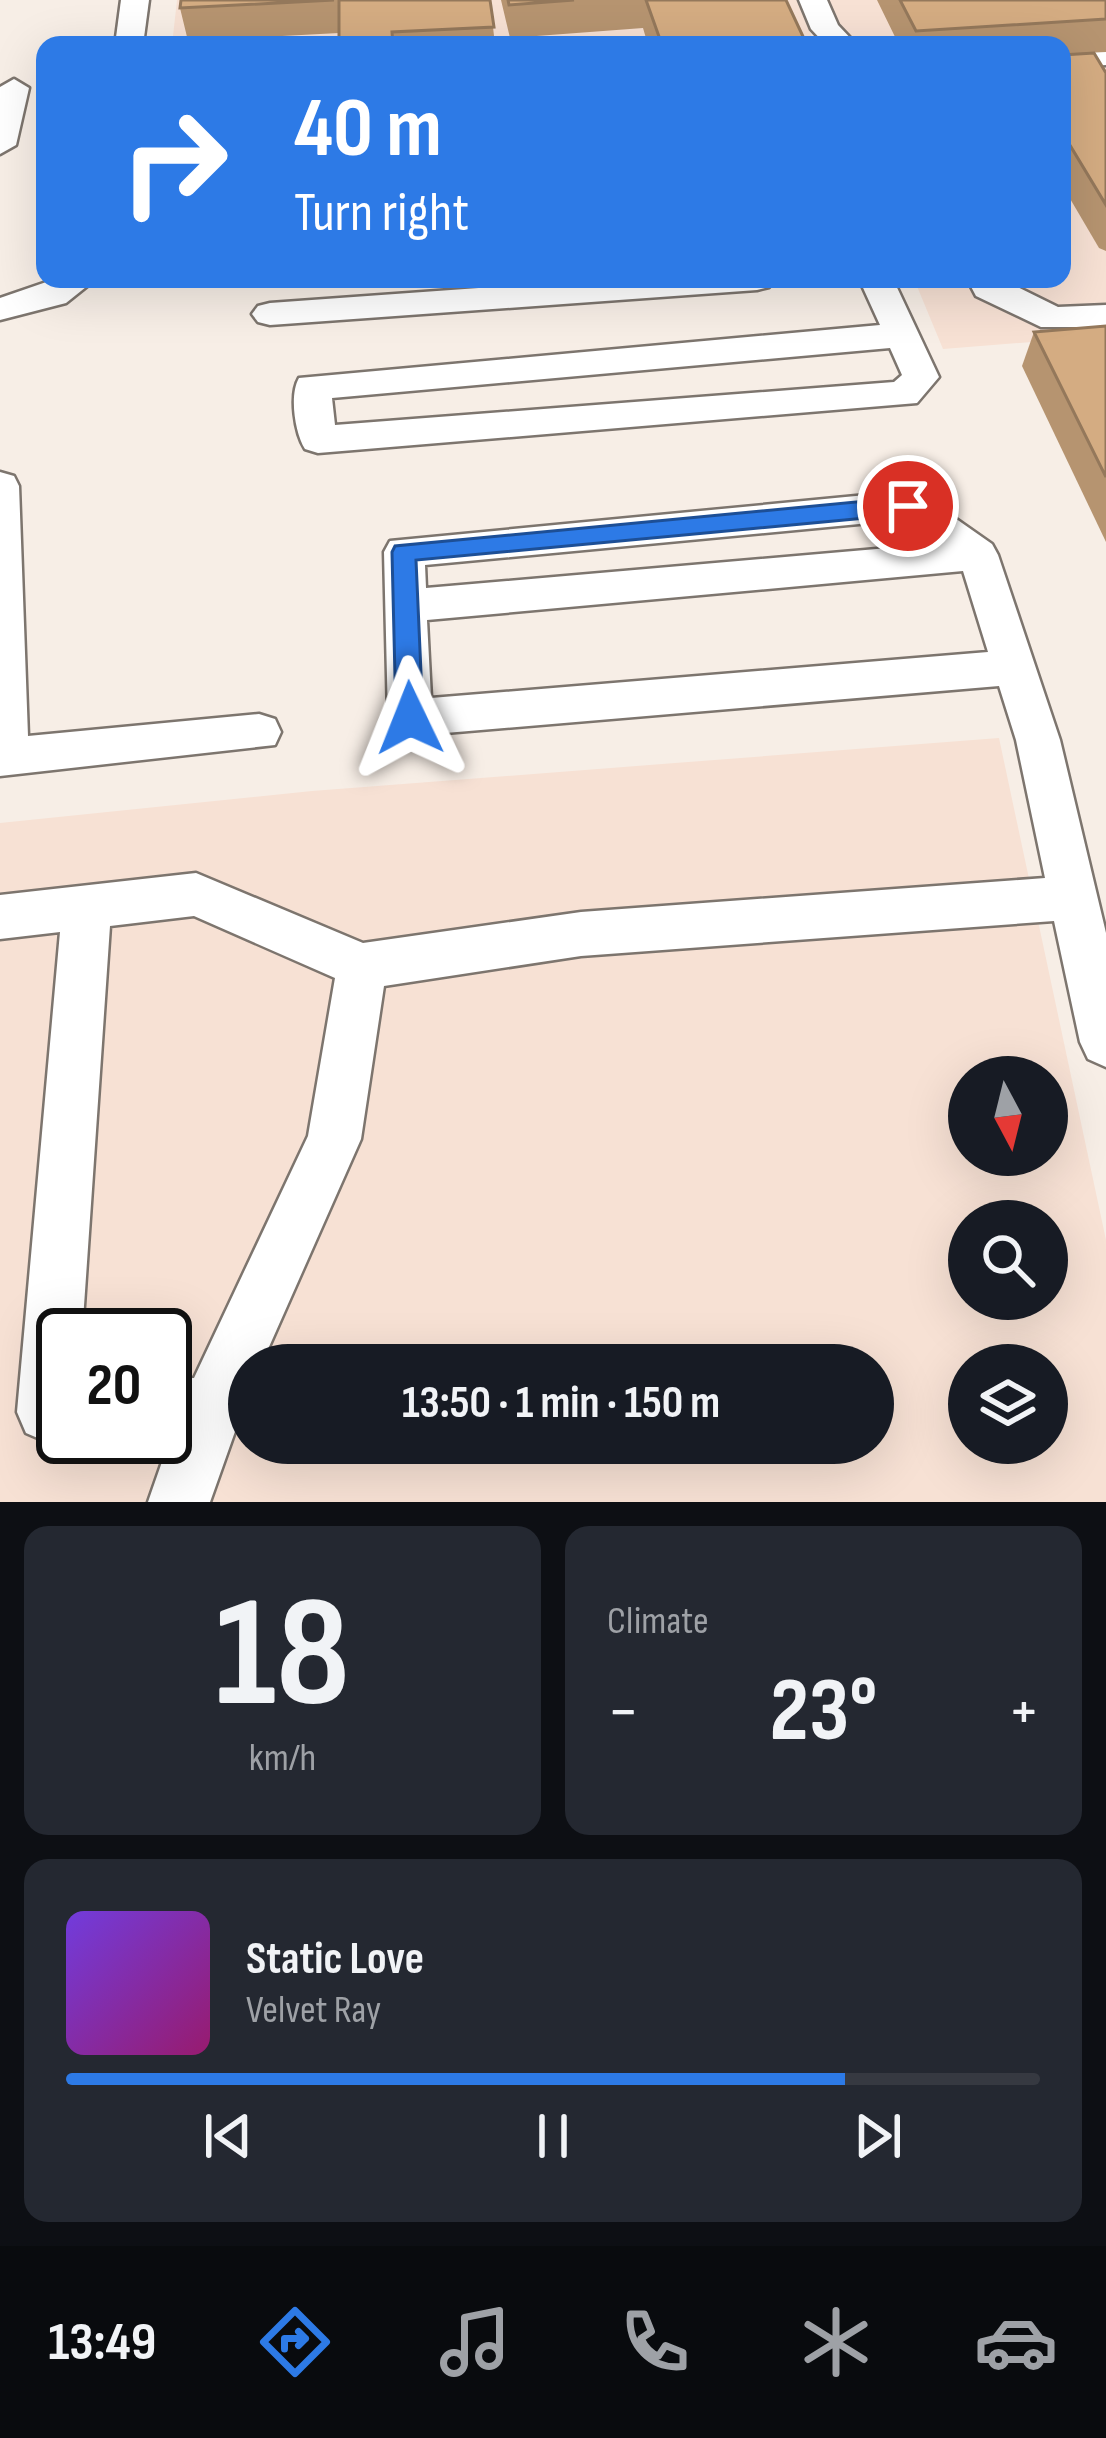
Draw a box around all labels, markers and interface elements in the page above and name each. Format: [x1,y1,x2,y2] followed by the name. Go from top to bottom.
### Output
[294,79,442,180] text: 40 m
[96,84,252,240] icon: right
[294,181,469,246] text: Turn right
[857,455,959,557] pin
[875,473,941,539] icon: arrive
[347,655,473,781] position arrow
[948,1056,1068,1176] north arrow
[948,1056,1068,1464] map controls
[948,1200,1068,1320] button: search
[36,1308,192,1464] speed limit sign: 20
[948,1344,1068,1464] button: layers
[402,1376,720,1431] text: 13:50 · 1 min · 150 m
[215,1563,350,1750] text: 18
[607,1598,709,1645] text: Climate
[769,1658,878,1766] text: 23°
[607,1673,639,1752] text: −
[1008,1673,1040,1752] text: +
[249,1735,316,1782] text: km/h
[246,1932,424,1987] text: Static Love
[246,1987,381,2034] text: Velvet Ray
[195,2103,261,2169] icon: previous
[520,2103,586,2169] icon: pause
[845,2103,911,2169] icon: next
[253,2300,337,2384] icon: directions
[433,2300,517,2384] icon: music
[613,2300,697,2384] icon: phone
[794,2300,878,2384] icon: climate
[974,2300,1058,2384] icon: car
[48,2310,156,2375] text: 13:49

